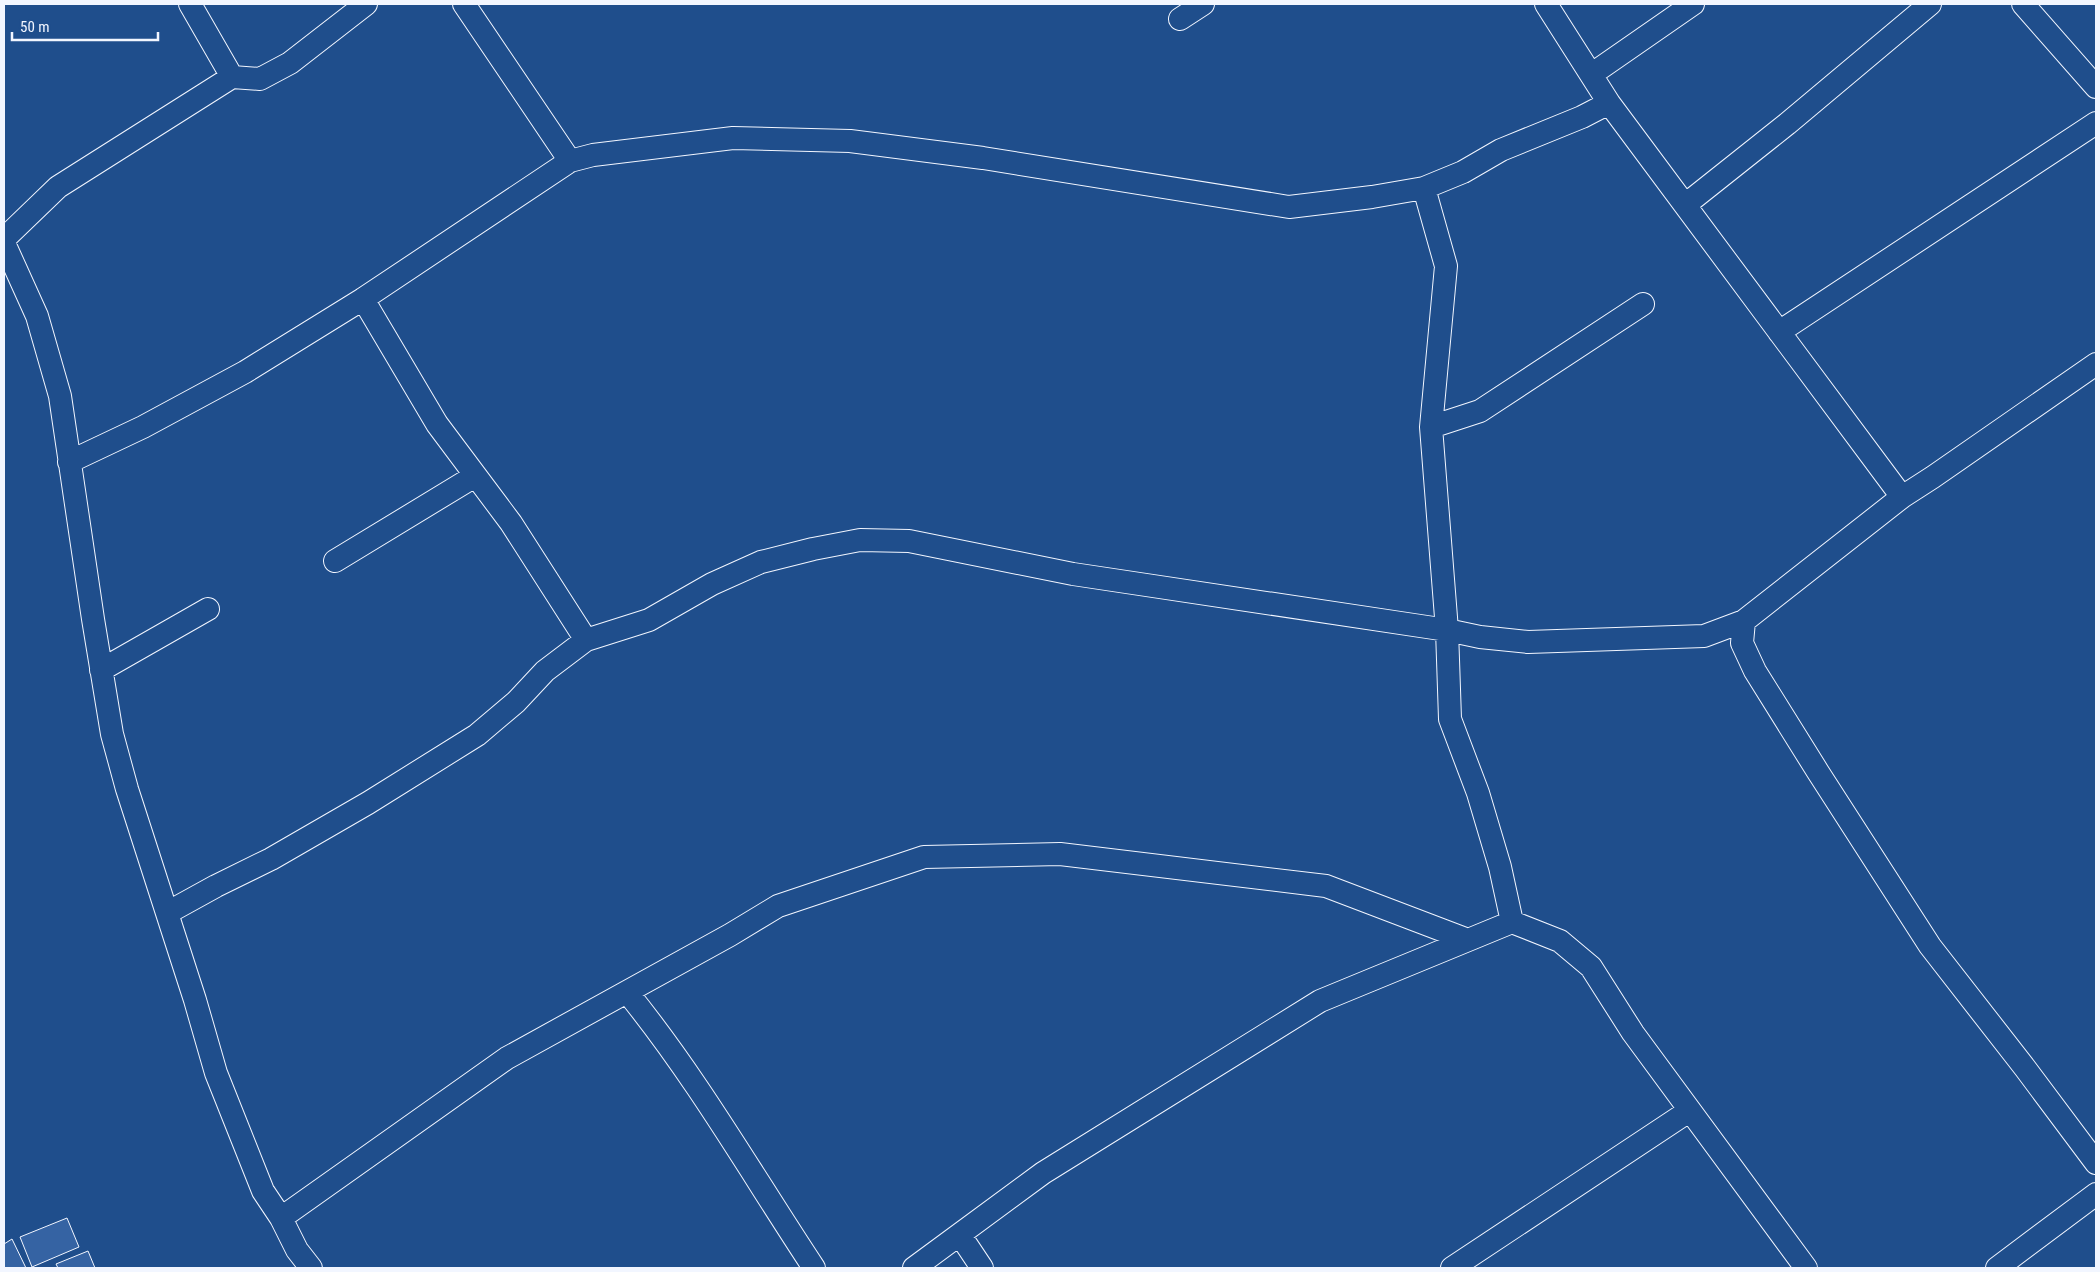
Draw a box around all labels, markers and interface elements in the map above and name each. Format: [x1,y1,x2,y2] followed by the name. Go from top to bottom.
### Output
[12,10,159,42] scale bar
[20,18,50,36] text: 50 m

